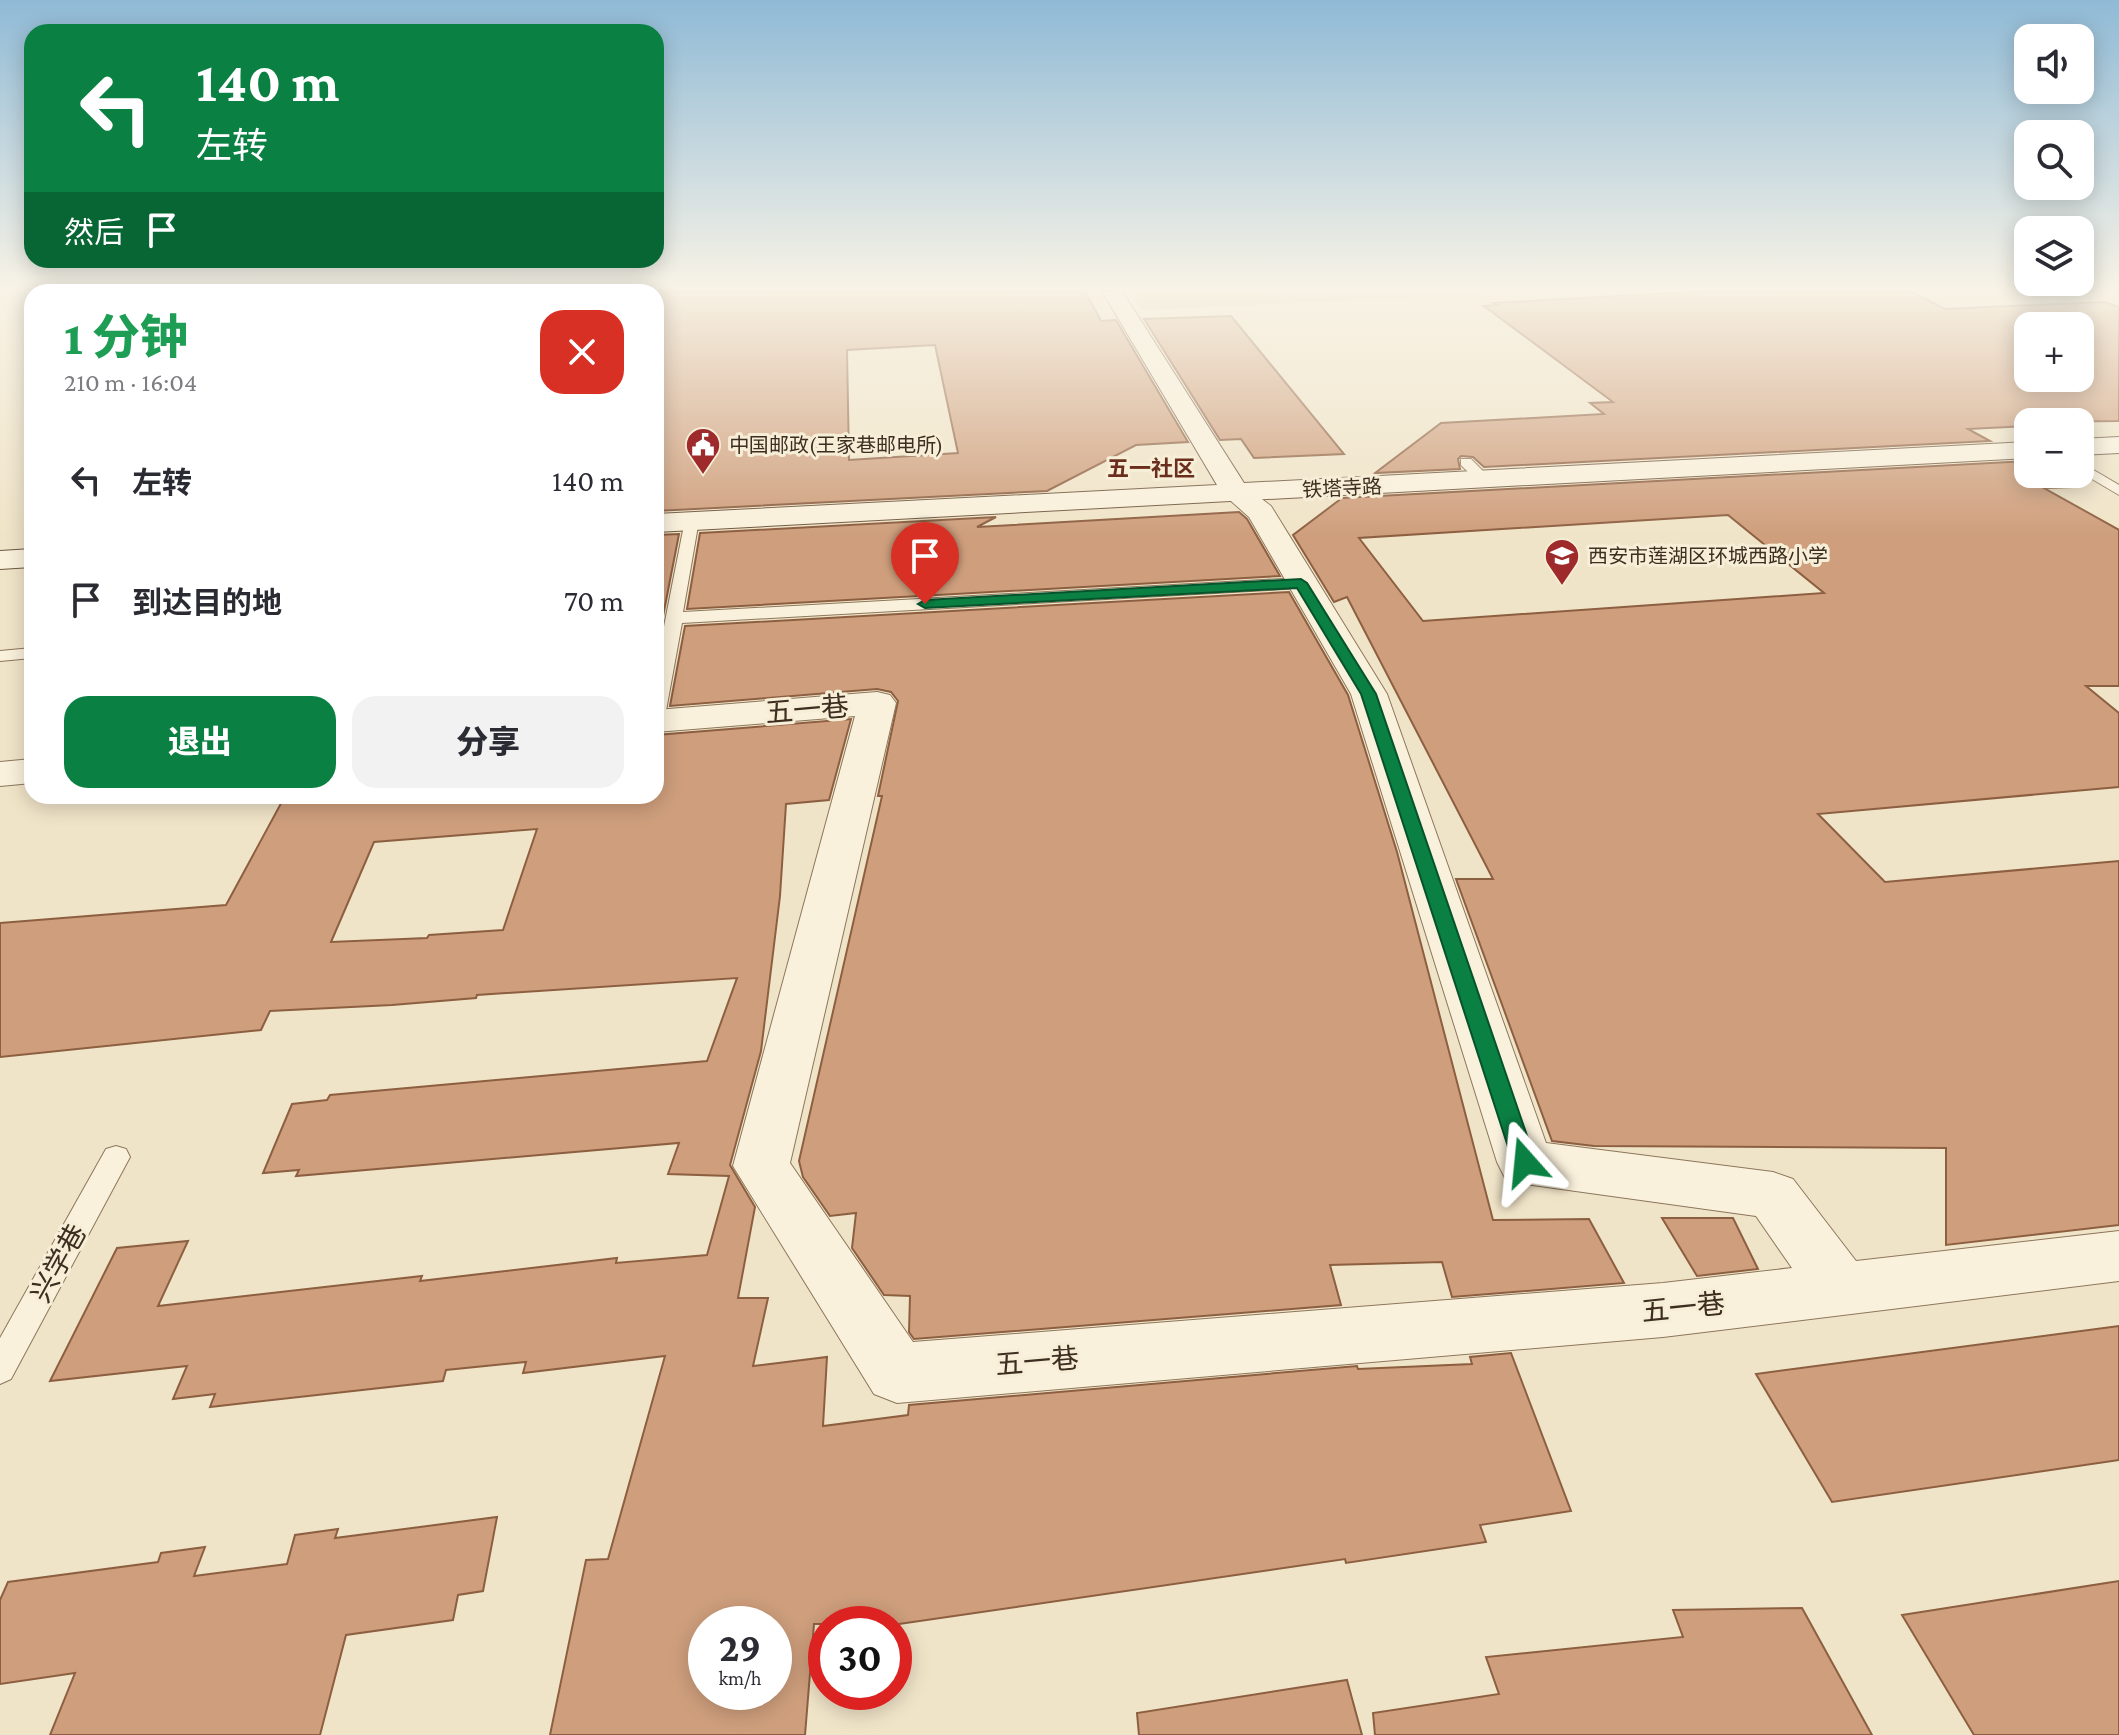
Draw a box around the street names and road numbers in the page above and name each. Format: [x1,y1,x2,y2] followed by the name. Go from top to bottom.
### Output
[1301,475,1383,501] street label: 铁塔寺路
[764,690,850,729] street label: 五一巷
[25,1219,92,1307] street label: 兴学巷
[1640,1288,1726,1327] street label: 五一巷
[994,1342,1080,1381] street label: 五一巷

